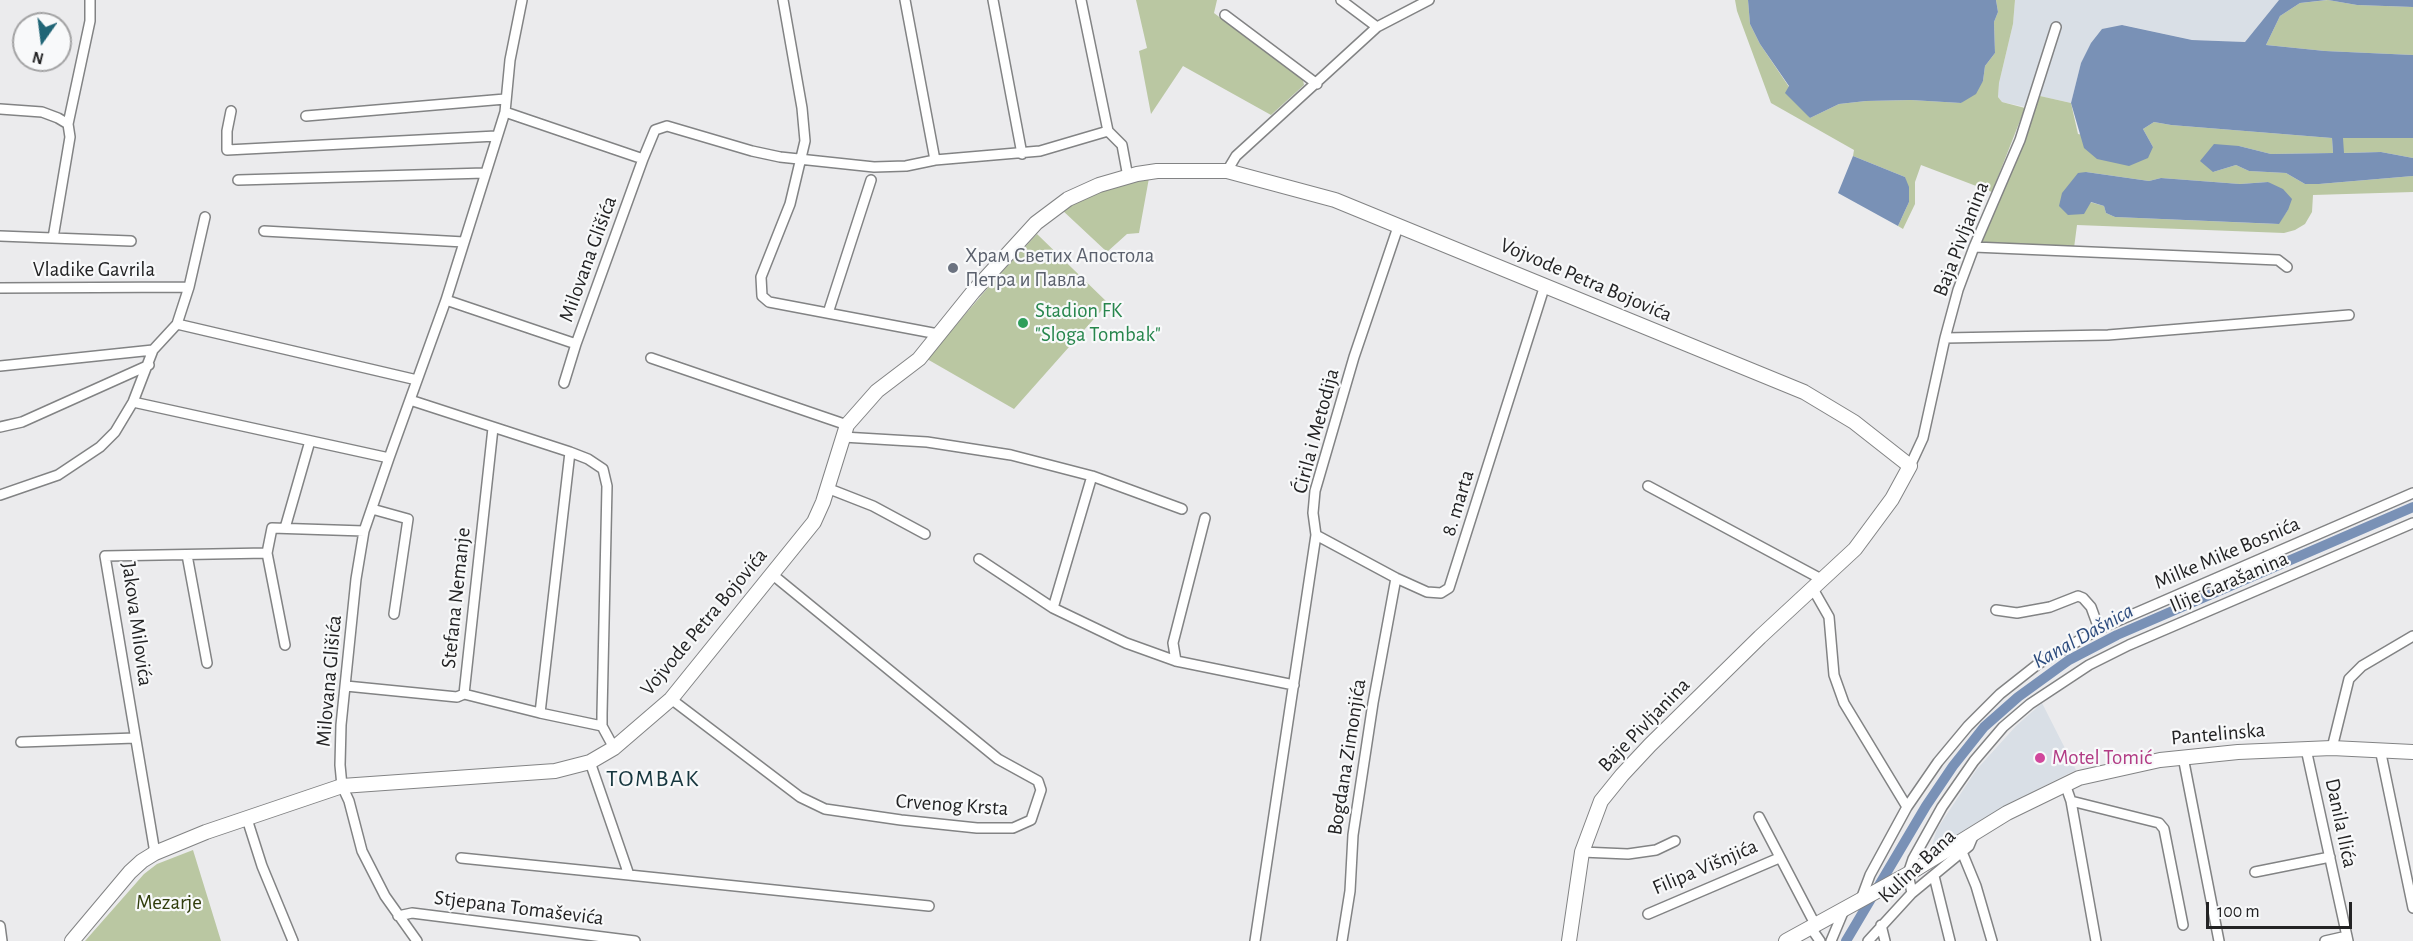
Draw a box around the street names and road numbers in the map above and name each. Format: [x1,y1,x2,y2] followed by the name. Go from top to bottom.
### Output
[1928,178,1994,300] street label: Baja Pivljanina
[554,193,622,325] street label: Milovana Glišića
[1496,232,1676,328] street label: Vojvode Petra Bojovića
[33,257,155,283] street label: Vladike Gavrila
[1287,366,1345,496] street label: Ćirila i Metodija
[1436,467,1480,539] street label: 8. marta
[2150,511,2304,595] street label: Milke Mike Bosnića
[436,526,476,670] street label: Stefana Nemanje
[635,543,773,701] street label: Vojvode Petra Bojovića
[2166,546,2292,618] street label: Ilije Garašanina
[116,560,158,688] street label: Jakova Milovića
[311,614,347,748] street label: Milovana Glišića
[1593,673,1695,777] street label: Baje Pivljanina
[1322,677,1372,837] street label: Bogdana Zimonjića
[2170,717,2266,751] street label: Pantelinska
[2319,776,2363,870] street label: Danila Ilića
[895,788,1009,822] street label: Crvenog Krsta
[1873,824,1961,908] street label: Kulina Bana
[1648,834,1762,900] street label: Filipa Višnjića
[433,885,605,931] street label: Stjepana Tomaševića

